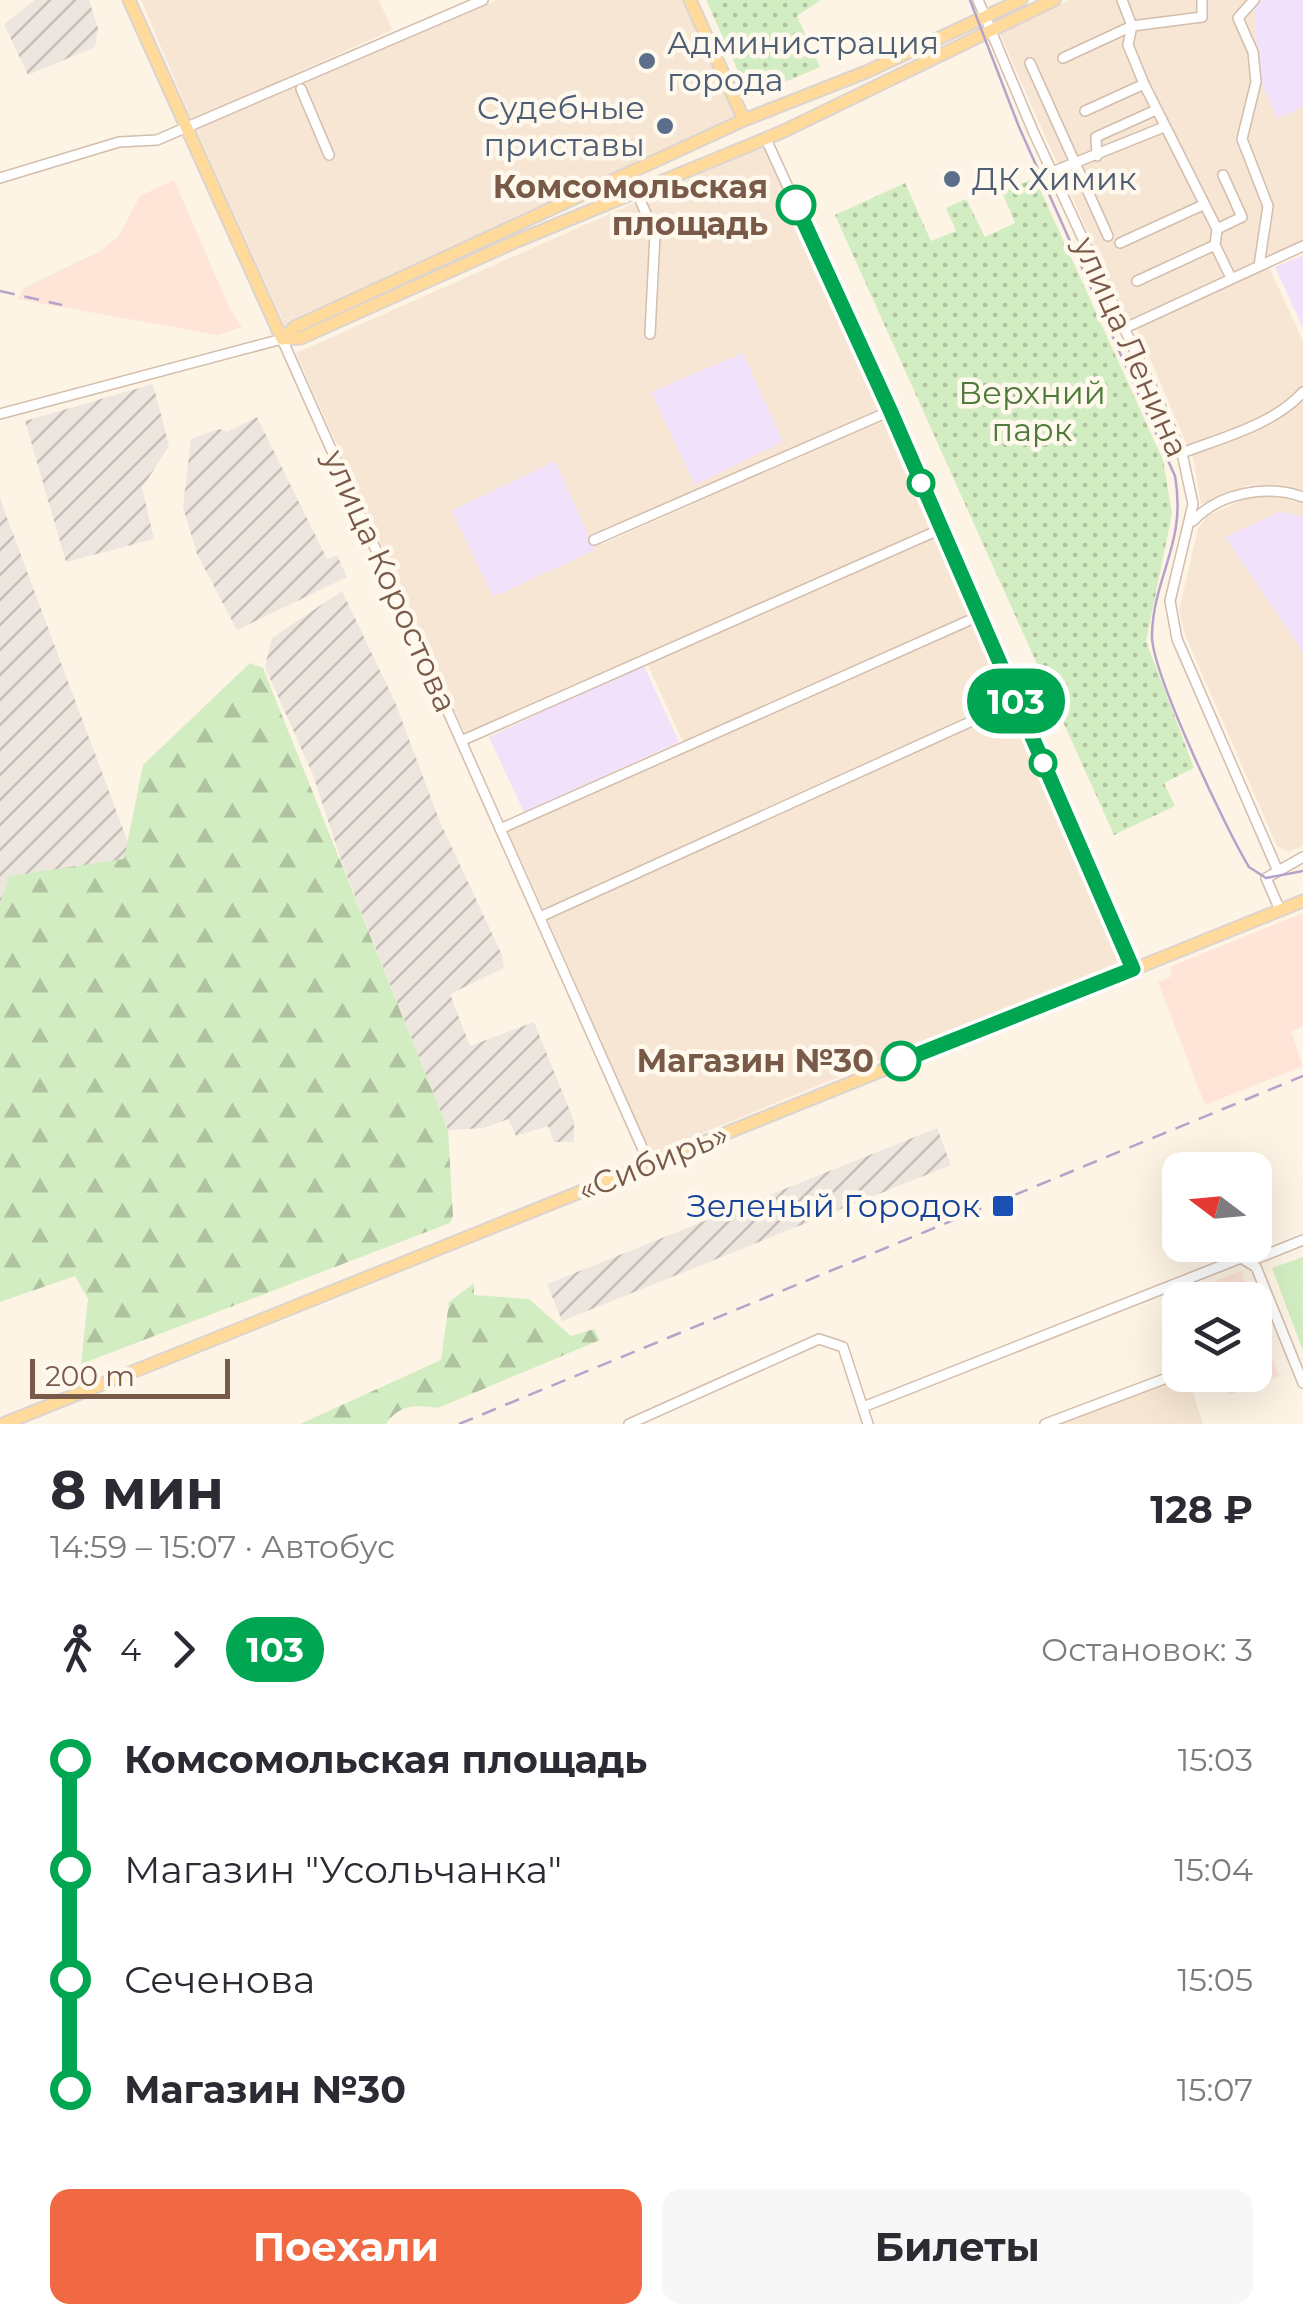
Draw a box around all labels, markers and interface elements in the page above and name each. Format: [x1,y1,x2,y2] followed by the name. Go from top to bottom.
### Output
[667,23,939,99] place label: Администрация города
[636,50,658,72] marker: Администрация города
[477,88,645,164] place label: Судебные приставы
[654,115,676,137] marker: Судебные приставы
[972,159,1137,198] place label: ДК Химик
[493,167,768,243] place label: Комсомольская площадь
[941,168,963,190] marker: ДК Химик
[777,186,815,224] marker: Комсомольская площадь
[1065,230,1197,463] street label: улица Ленина
[958,373,1106,449] park label: Верхний парк
[315,443,466,718] street label: улица Коростова
[908,470,934,496] unlabelled marker
[958,668,1074,734] line badge: 103
[987,680,1045,723] text: 103
[1030,750,1056,776] unlabelled marker
[637,1041,874,1080] place label: Магазин №30
[882,1042,920,1080] marker: Магазин №30
[572,1114,734,1209] street label: «Сибирь»
[1162,1152,1272,1262] north arrow
[1162,1152,1272,1392] map controls
[687,1186,980,1225] place label: Зеленый Городок
[990,1193,1016,1219] marker: Зеленый Городок
[1162,1282,1272,1392] button: layers
[30,1354,230,1398] scale bar
[45,1359,135,1393] text: 200 m
[50,1456,224,1523] text: 8 мин
[1150,1486,1253,1533] text: 128 ₽
[50,1527,395,1566] text: 14:59 – 15:07 · Автобус
[50,1622,105,1677] icon: walk
[156,1622,211,1677] icon: forward
[246,1628,304,1671] text: 103
[120,1630,141,1669] text: 4
[1041,1630,1253,1669] text: Остановок: 3
[124,1736,647,1783] text: Комсомольская площадь
[1178,1740,1253,1779] text: 15:03
[124,1846,562,1893] text: Магазин "Усольчанка"
[1174,1850,1253,1889] text: 15:04
[124,1956,315,2003] text: Сеченова
[1177,1960,1253,1999] text: 15:05
[124,2066,406,2113] text: Магазин №30
[1177,2070,1253,2109] text: 15:07
[50,2189,642,2304] button: Поехали
[662,2189,1253,2304] button: Билеты

